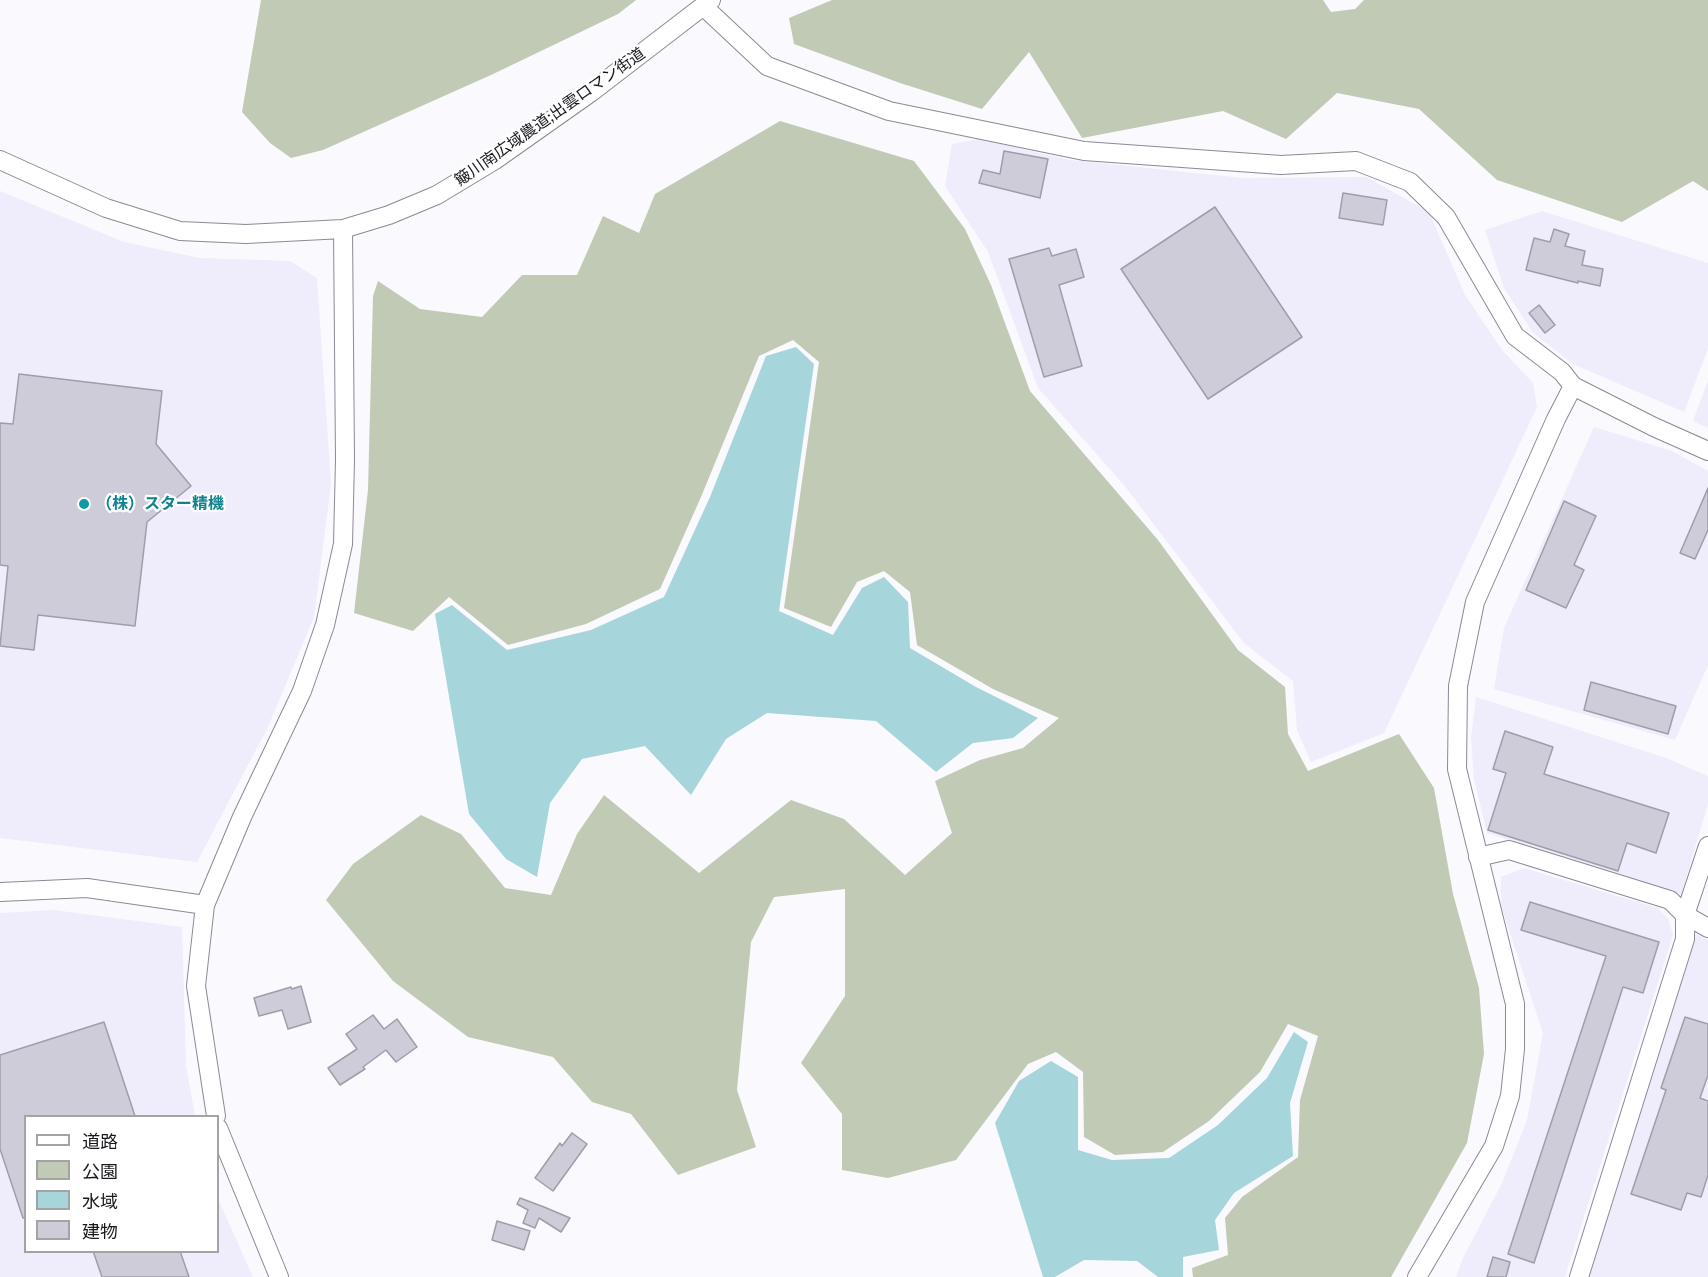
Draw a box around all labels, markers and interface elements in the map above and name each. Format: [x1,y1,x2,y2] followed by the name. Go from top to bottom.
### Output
[451,44,649,190] street label: 簸川南広域農道;出雲ロマン街道
[96,494,224,514] place label: （株）スター精機
[77,497,91,511] marker: （株）スター精機
[24,1115,219,1253] legend
[82,1131,118,1152] text: 道路
[82,1161,118,1182] text: 公園
[82,1191,118,1212] text: 水域
[82,1221,118,1242] text: 建物

